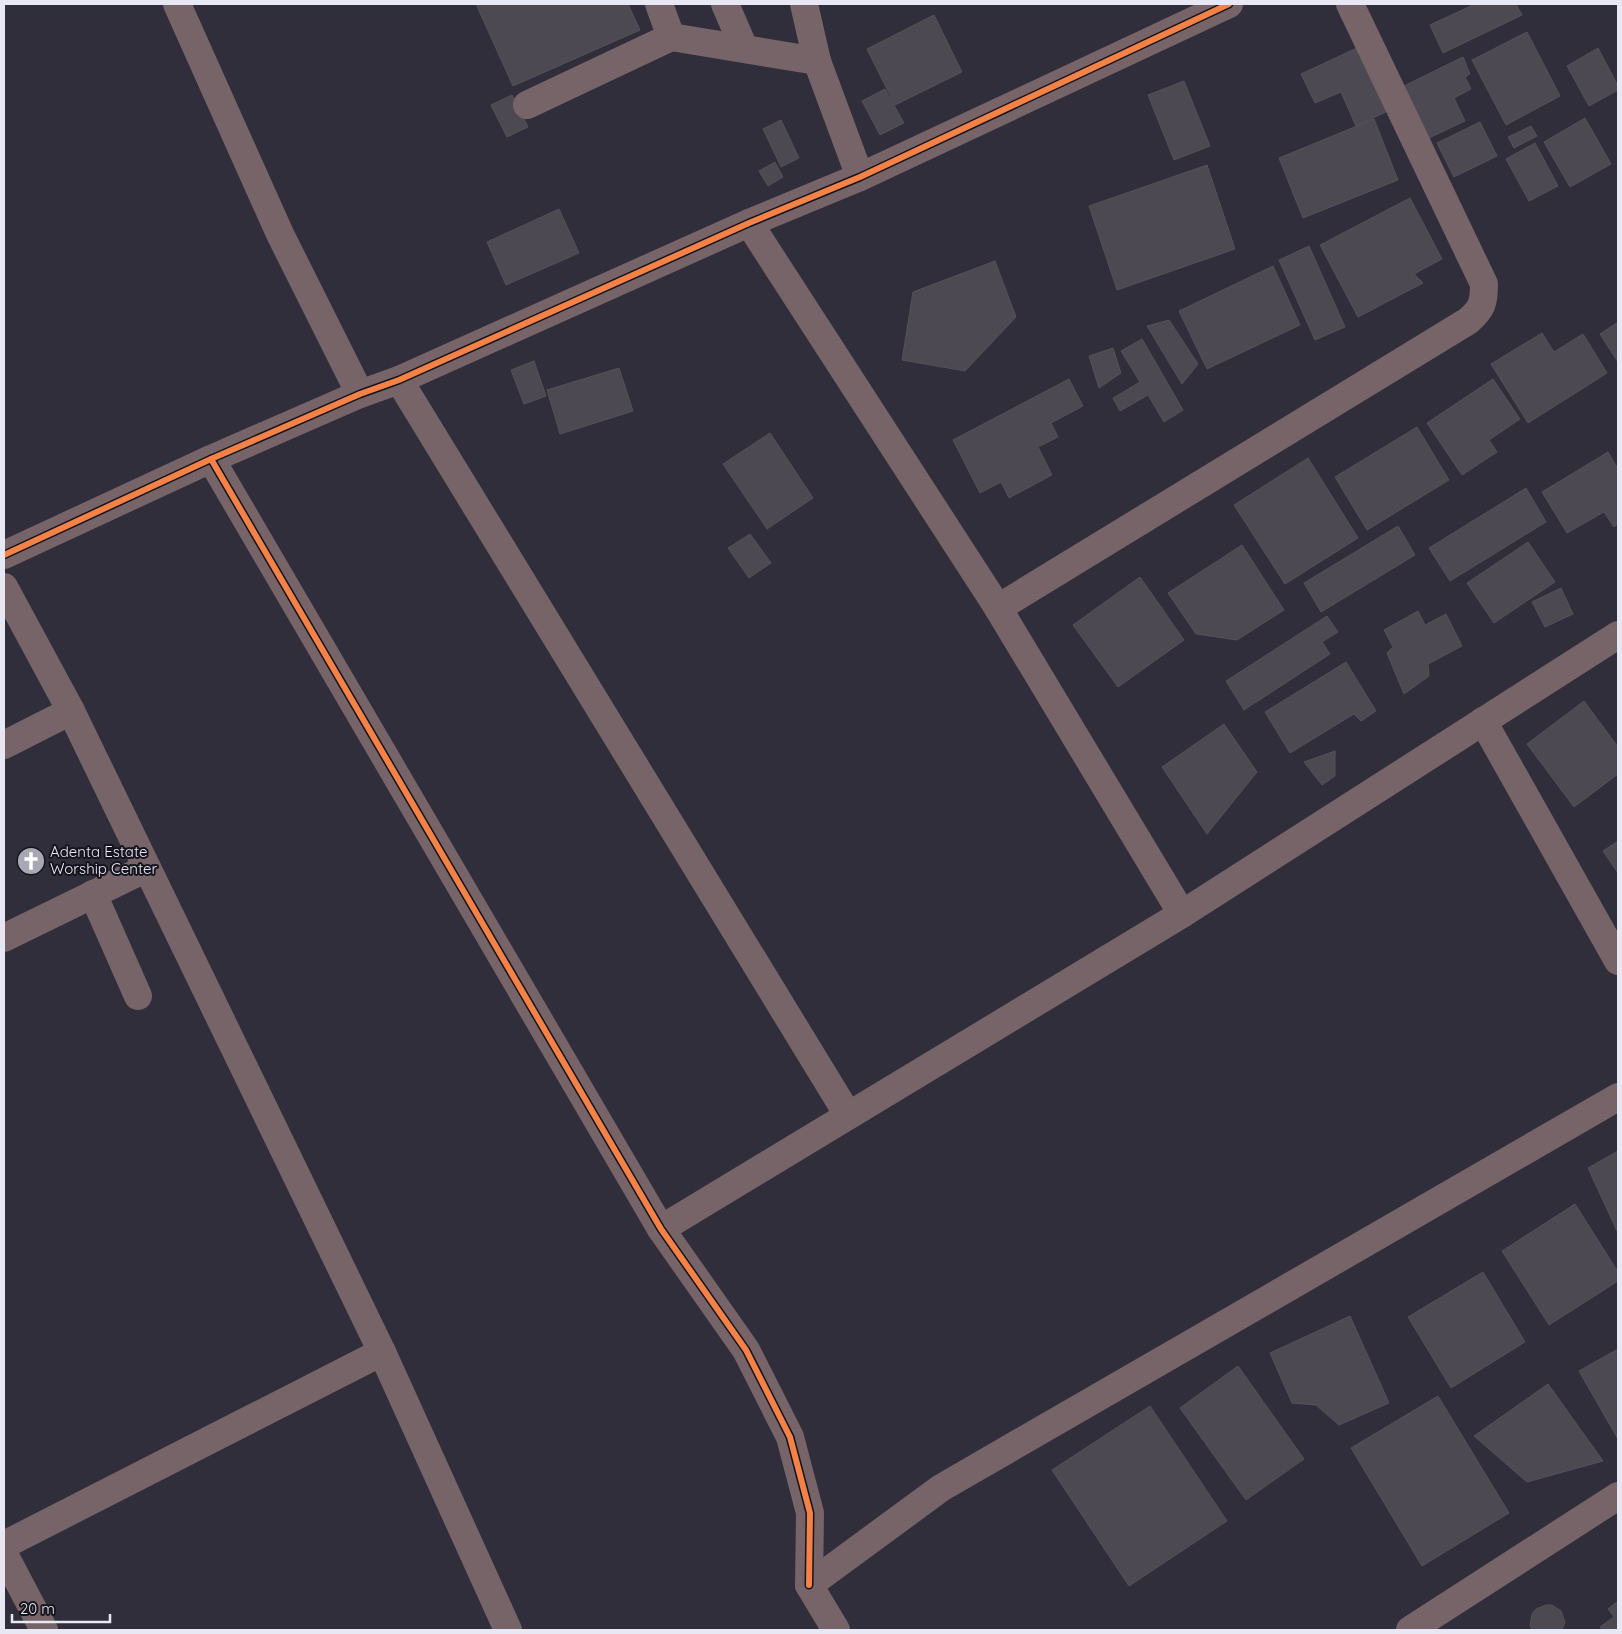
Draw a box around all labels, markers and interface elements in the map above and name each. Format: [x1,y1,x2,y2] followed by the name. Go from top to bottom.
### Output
[50,842,157,878] place label: Adenta Estate Worship Center
[16,846,46,876] church icon: Adenta Estate Worship Center
[12,1592,110,1624] scale bar
[20,1599,55,1618] text: 20 m

